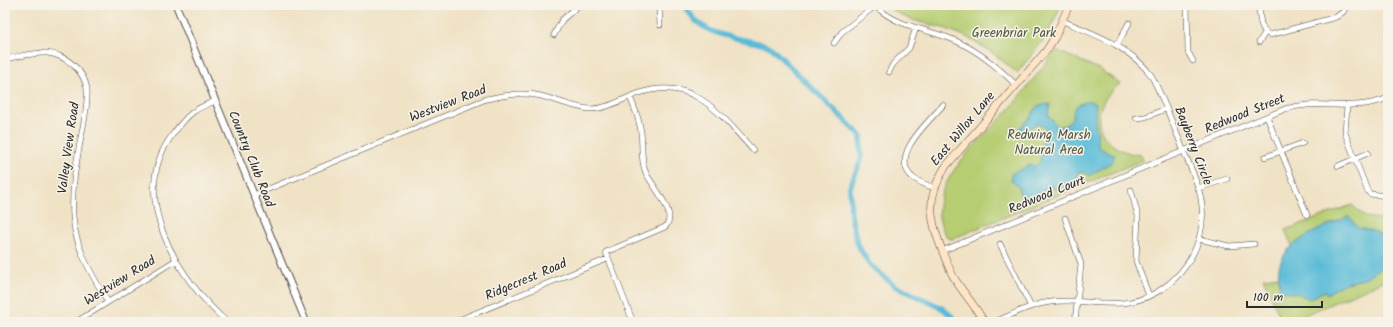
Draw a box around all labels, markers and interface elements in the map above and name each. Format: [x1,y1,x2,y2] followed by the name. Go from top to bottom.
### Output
[972,23,1057,44] park label: Greenbriar Park
[406,79,490,128] street label: Westview Road
[925,87,1001,171] street label: East Willox Lane
[1202,88,1289,140] street label: Redwood Street
[52,100,86,195] street label: Valley View Road
[1168,103,1218,189] street label: Bayberry Circle
[222,107,280,211] street label: Country Club Road
[1007,125,1091,161] park label: Redwing Marsh Natural Area
[1005,170,1090,220] street label: Redwood Court
[80,250,160,311] street label: Westview Road
[482,253,571,307] street label: Ridgecrest Road
[1247,283,1322,309] scale bar
[1253,288,1284,307] text: 100 m

